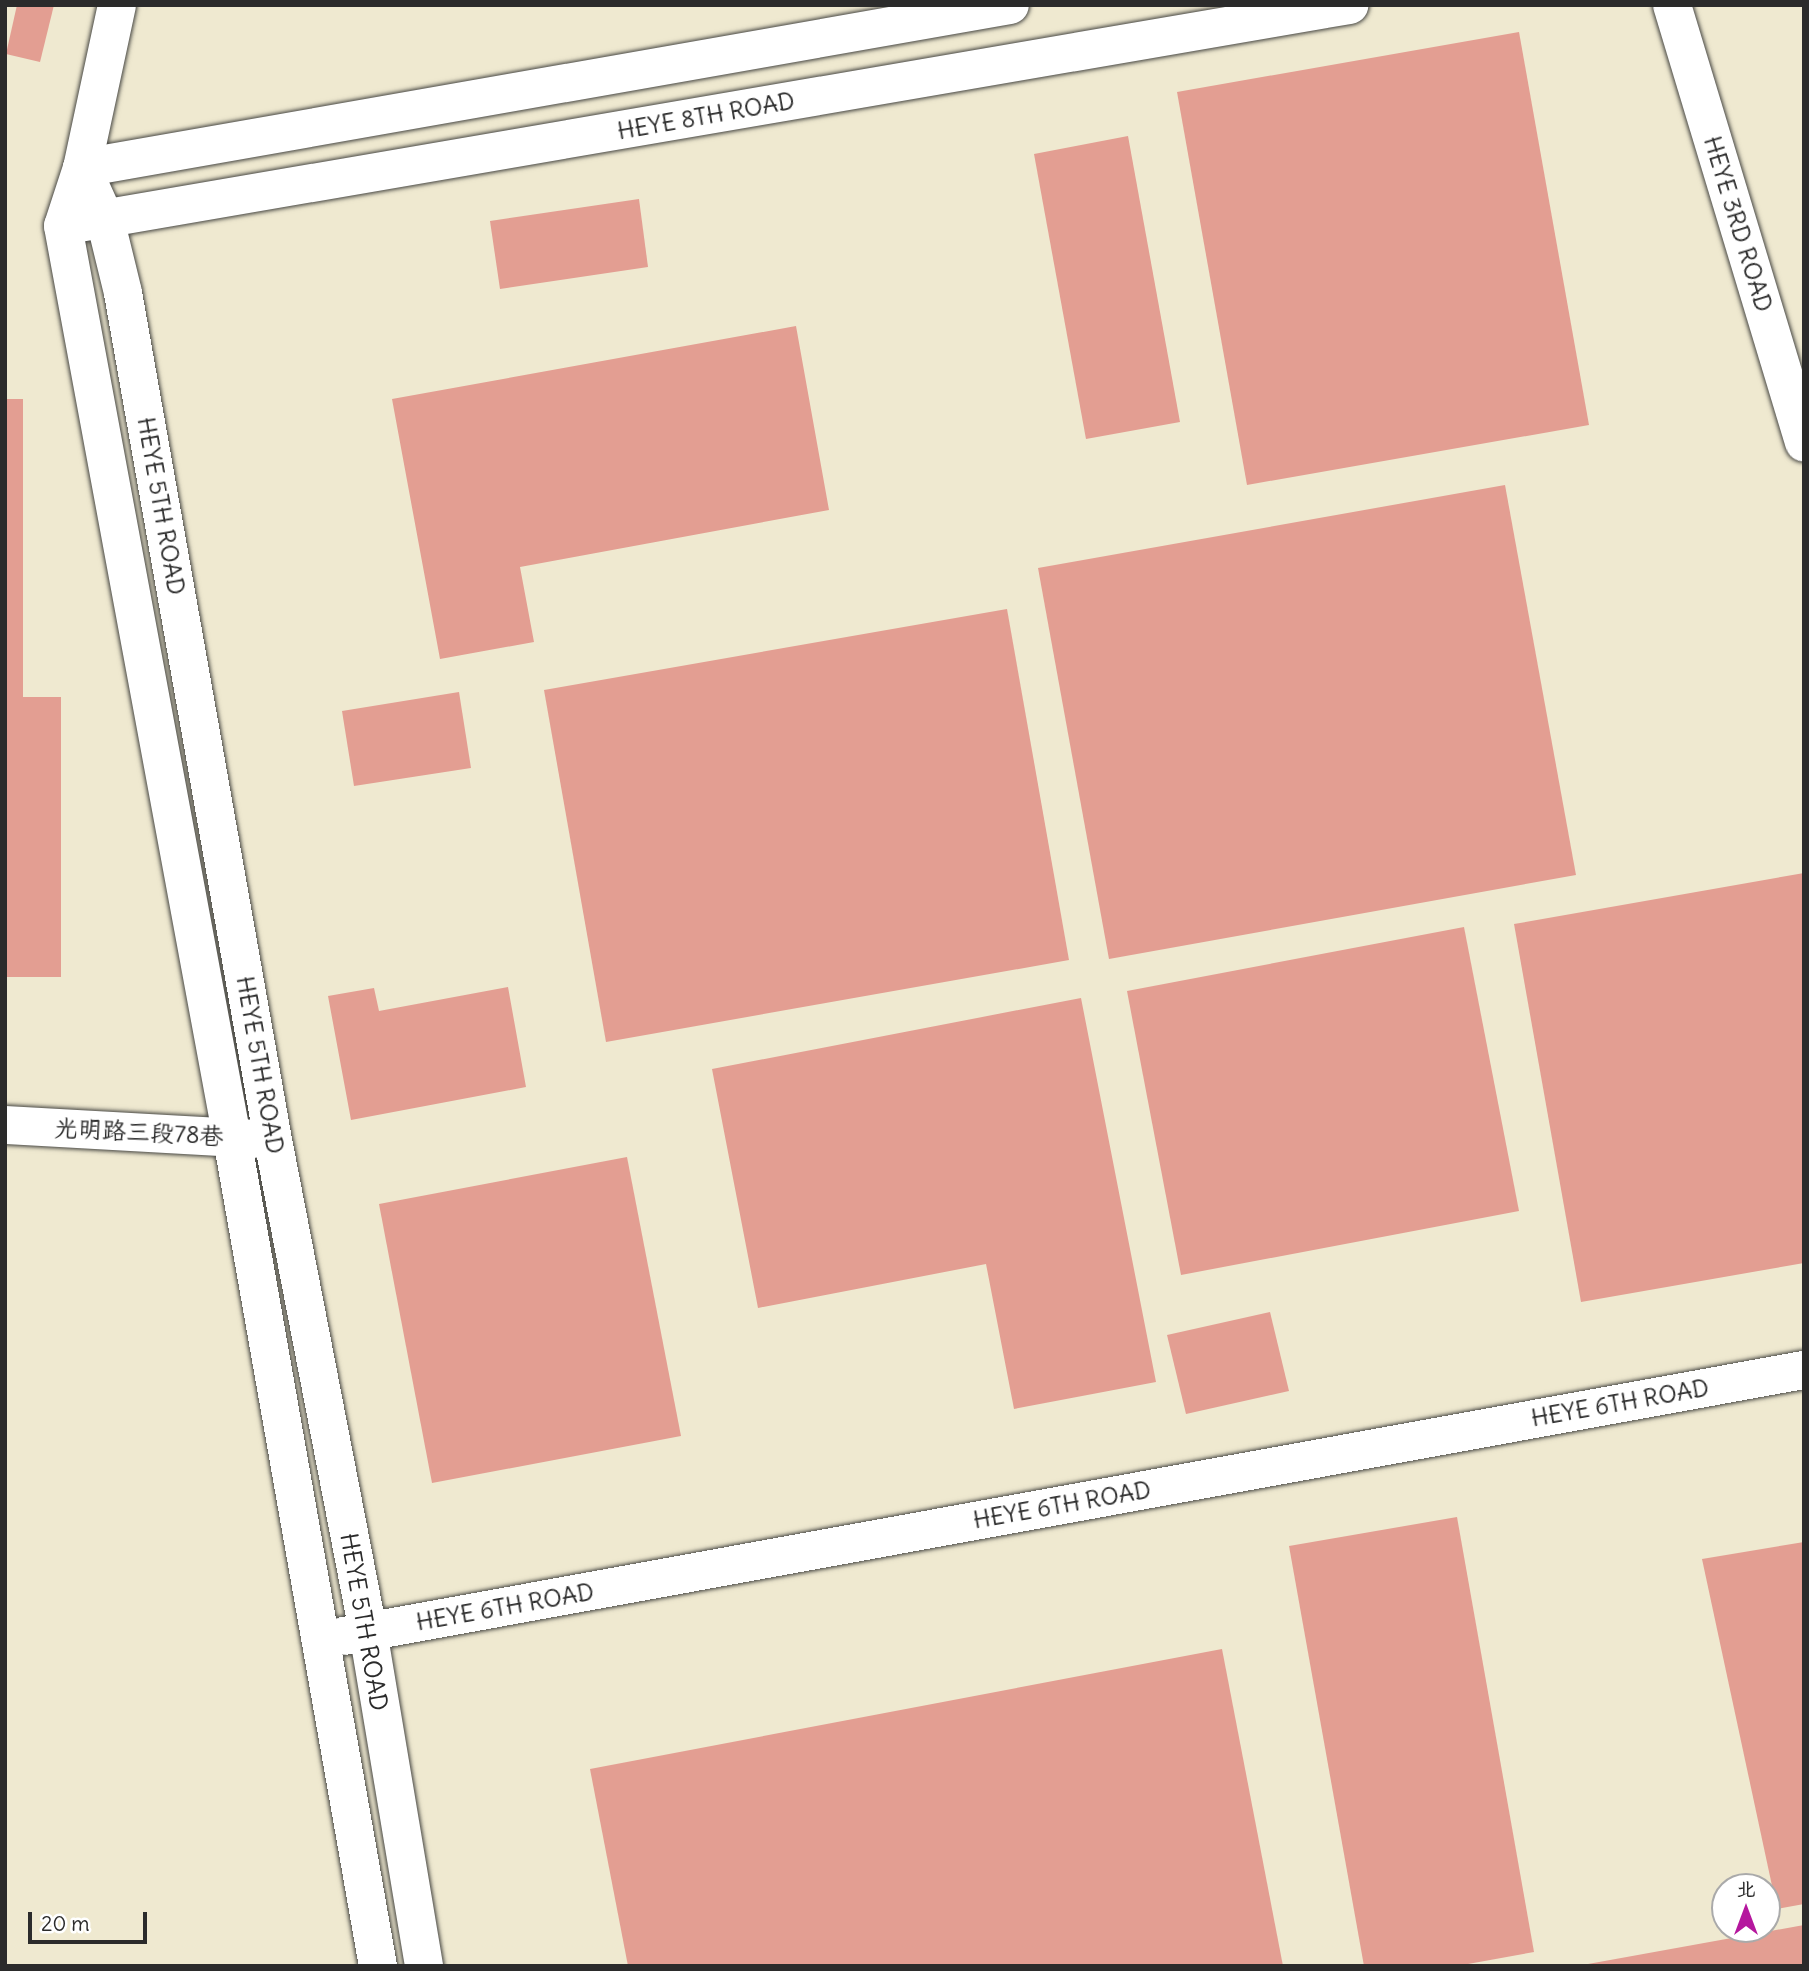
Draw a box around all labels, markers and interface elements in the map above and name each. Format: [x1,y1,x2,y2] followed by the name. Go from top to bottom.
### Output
[615,86,797,146] street label: HEYE 8TH ROAD
[1698,133,1778,315] street label: HEYE 3RD ROAD
[131,415,191,597] street label: HEYE 5TH ROAD
[230,974,290,1156] street label: HEYE 5TH ROAD
[54,1113,224,1151] street label: 光明路三段78巷
[1529,1373,1711,1433] street label: HEYE 6TH ROAD
[971,1475,1153,1535] street label: HEYE 6TH ROAD
[334,1531,394,1713] street label: HEYE 5TH ROAD
[414,1577,596,1637] street label: HEYE 6TH ROAD
[1711,1873,1781,1943] north arrow
[1736,1877,1756,1901] text: 北
[32,1898,150,1942] scale bar
[41,1910,90,1937] text: 20 m

